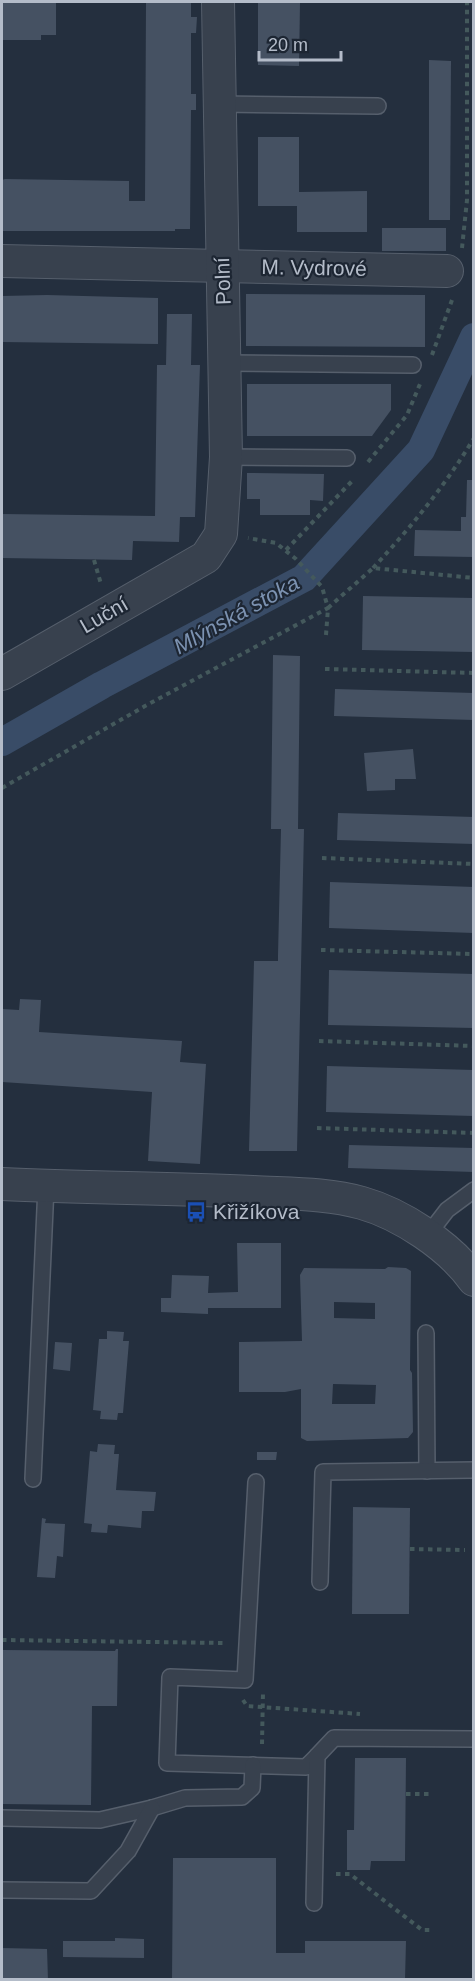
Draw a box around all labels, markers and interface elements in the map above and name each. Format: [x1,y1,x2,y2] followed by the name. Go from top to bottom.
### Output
[259,24,342,62] scale bar
[268,35,308,55] text: 20 m
[261,255,367,280] street label: M. Vydrové
[210,257,235,305] street label: Polní
[169,570,303,659] water label: Mlýnská stoka
[76,592,132,637] street label: Luční
[184,1200,208,1224] bus stop icon: Křižíkova
[213,1200,300,1223] place label: Křižíkova

